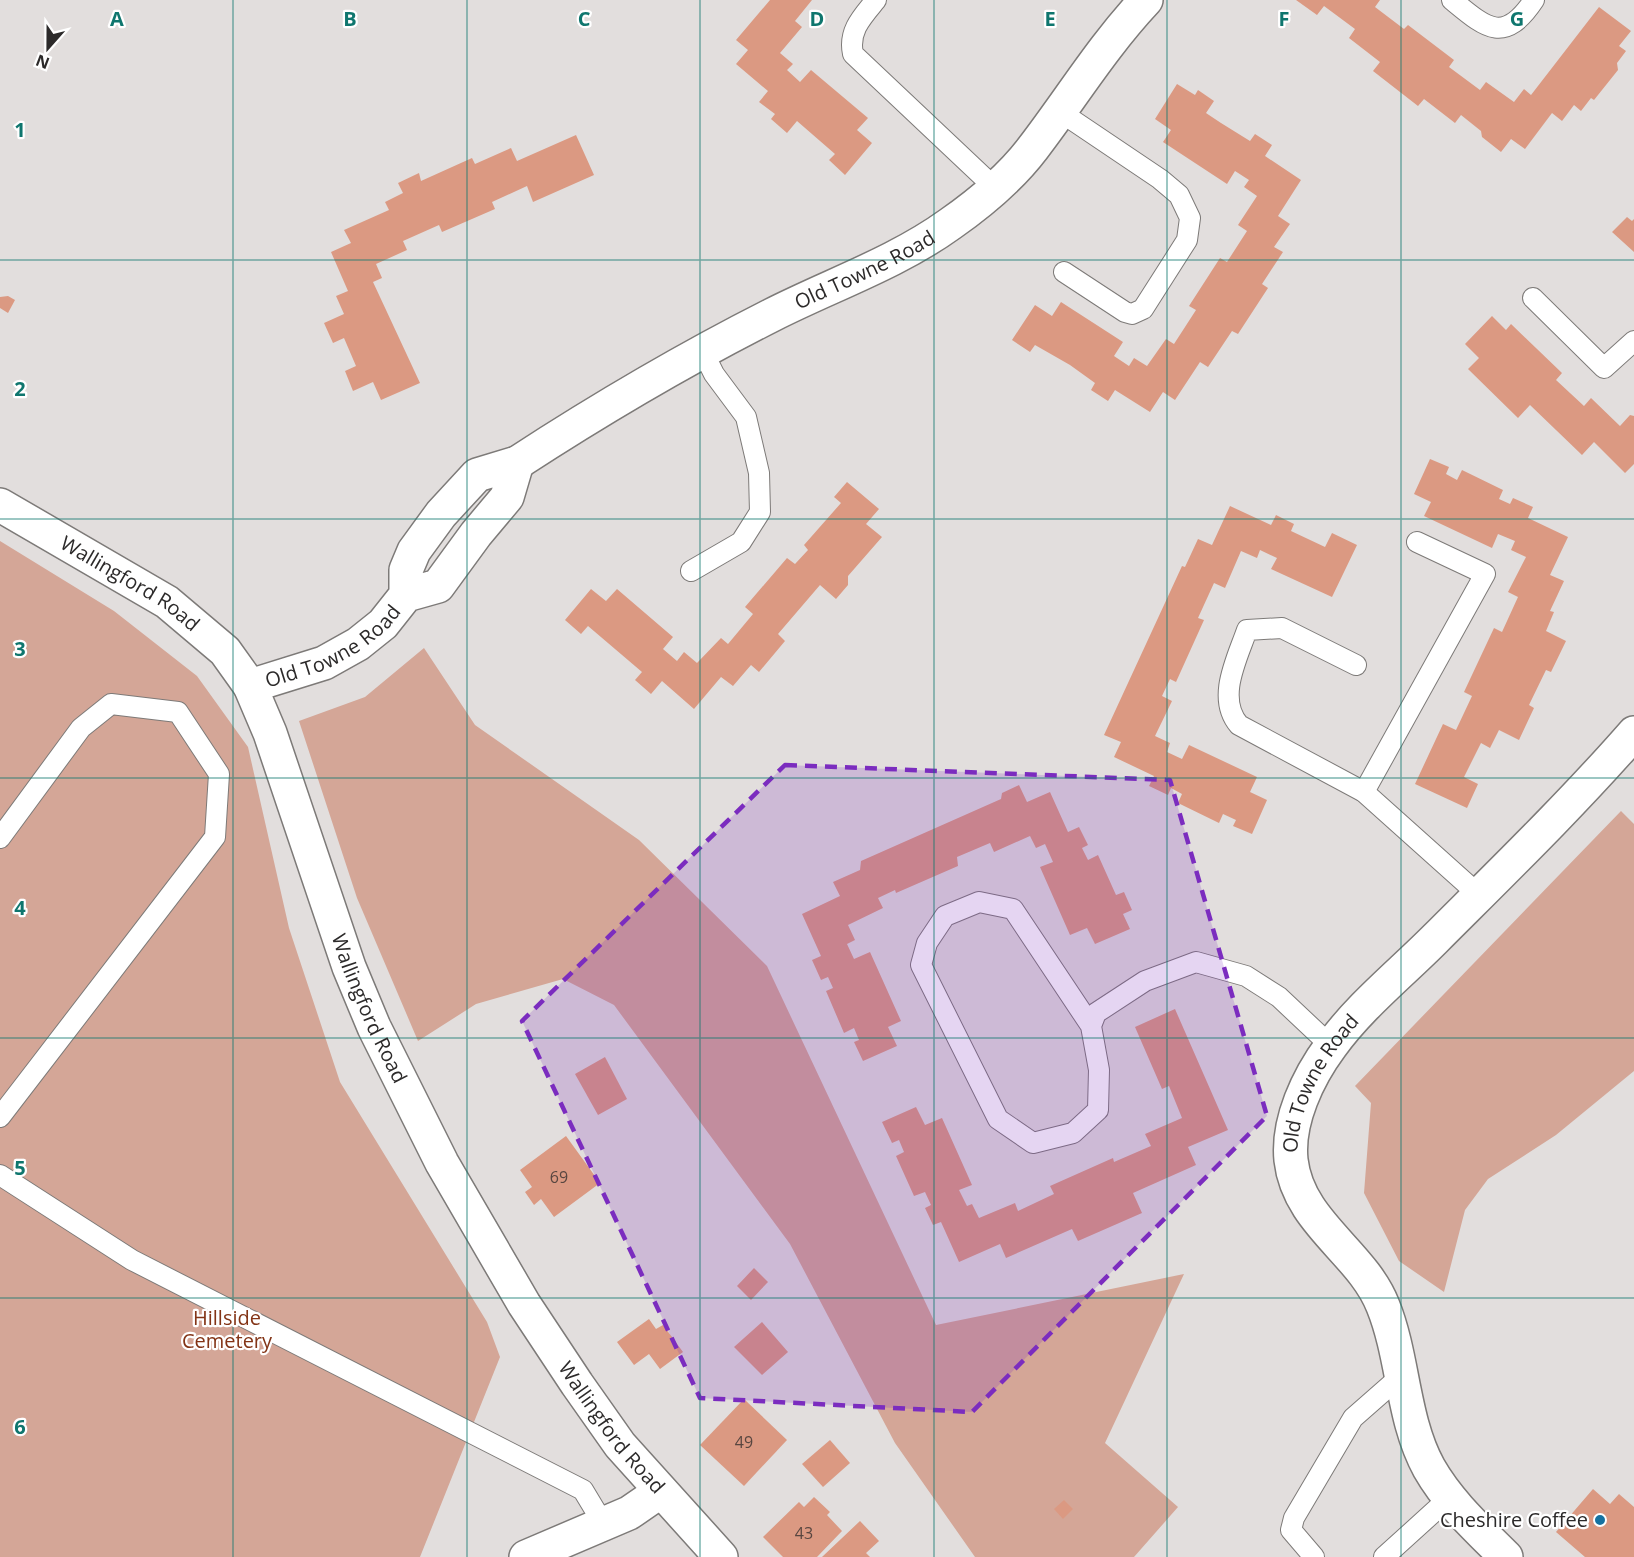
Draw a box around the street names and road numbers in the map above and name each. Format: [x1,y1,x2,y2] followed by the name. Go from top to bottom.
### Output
[790,224,940,315] street label: Old Towne Road
[56,529,206,637] street label: Wallingford Road
[262,599,406,694] street label: Old Towne Road
[326,930,414,1087] street label: Wallingford Road
[1276,1008,1364,1153] street label: Old Towne Road
[553,1356,671,1499] street label: Wallingford Road

